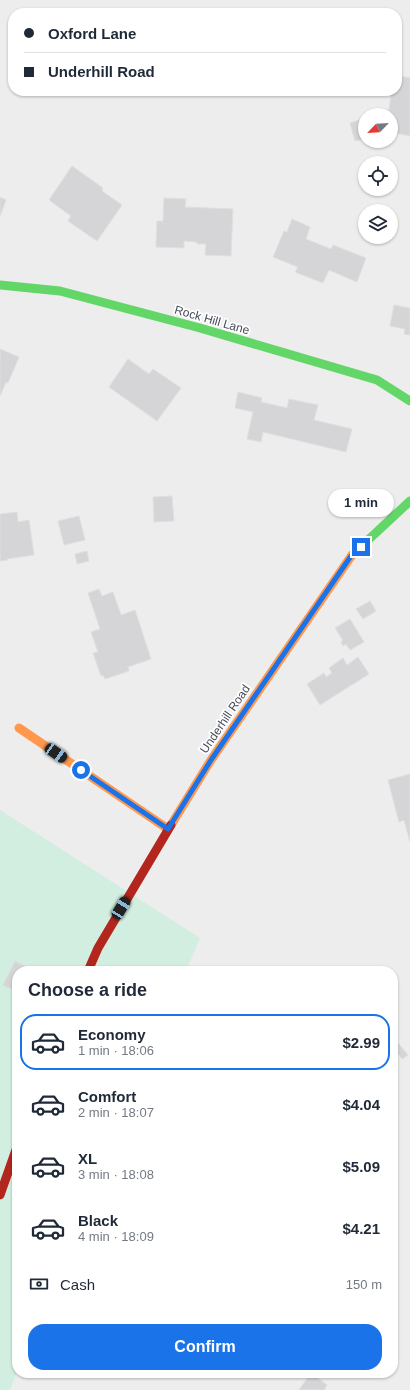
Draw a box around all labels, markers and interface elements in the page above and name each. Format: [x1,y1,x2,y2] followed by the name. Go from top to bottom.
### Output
[48,25,136,42] text: Oxford Lane
[48,63,155,80] text: Underhill Road
[358,108,398,148] north arrow
[358,108,398,244] map controls
[358,156,398,196] button: locate
[358,204,398,244] button: layers
[173,303,251,337] street label: Rock Hill Lane
[328,489,394,517] callout: 1 min
[344,495,378,510] text: 1 min
[352,538,370,556] route end
[197,682,253,756] street label: Underhill Road
[43,741,69,765] car
[72,761,90,779] route start
[110,895,132,921] car
[28,980,147,1000] text: Choose a ride
[30,1024,66,1060] icon: car
[78,1026,146,1043] text: Economy
[342,1034,380,1051] text: $2.99
[78,1043,154,1058] text: 1 min · 18:06
[30,1086,66,1122] icon: car
[78,1088,136,1105] text: Comfort
[342,1096,380,1113] text: $4.04
[78,1105,154,1120] text: 2 min · 18:07
[30,1148,66,1184] icon: car
[78,1150,97,1167] text: XL
[342,1158,380,1175] text: $5.09
[78,1167,154,1182] text: 3 min · 18:08
[30,1210,66,1246] icon: car
[78,1212,118,1229] text: Black
[342,1220,380,1237] text: $4.21
[78,1229,154,1244] text: 4 min · 18:09
[28,1273,50,1295] icon: cash
[60,1276,95,1293] text: Cash
[346,1277,382,1292] text: 150 m
[28,1324,382,1370] button: Confirm

